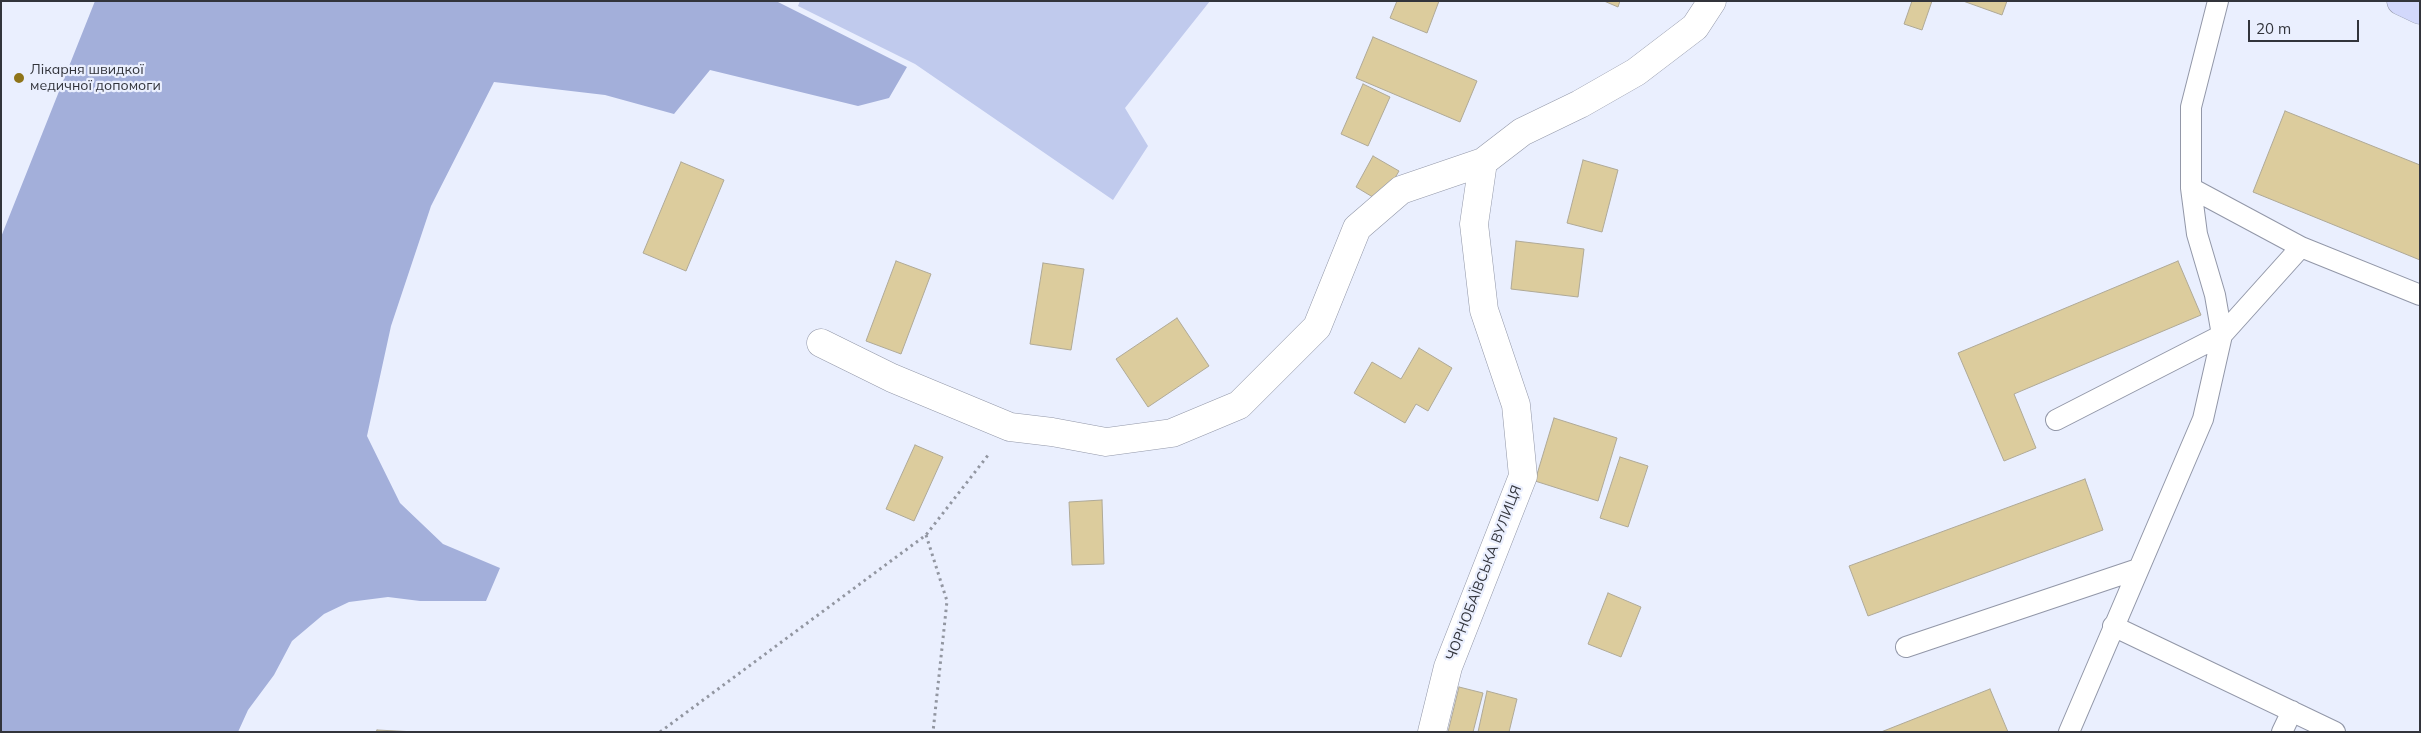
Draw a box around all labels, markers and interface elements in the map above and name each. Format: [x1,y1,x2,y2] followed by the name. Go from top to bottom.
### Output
[2251,10,2362,42] scale bar
[2256,19,2291,38] text: 20 m
[30,62,161,94] place label: Лікарня швидкої медичної допомоги
[12,71,26,85] marker: Лікарня швидкої медичної допомоги
[1443,483,1525,663] street label: ЧОРНОБАЇВСЬКА ВУЛИЦЯ

